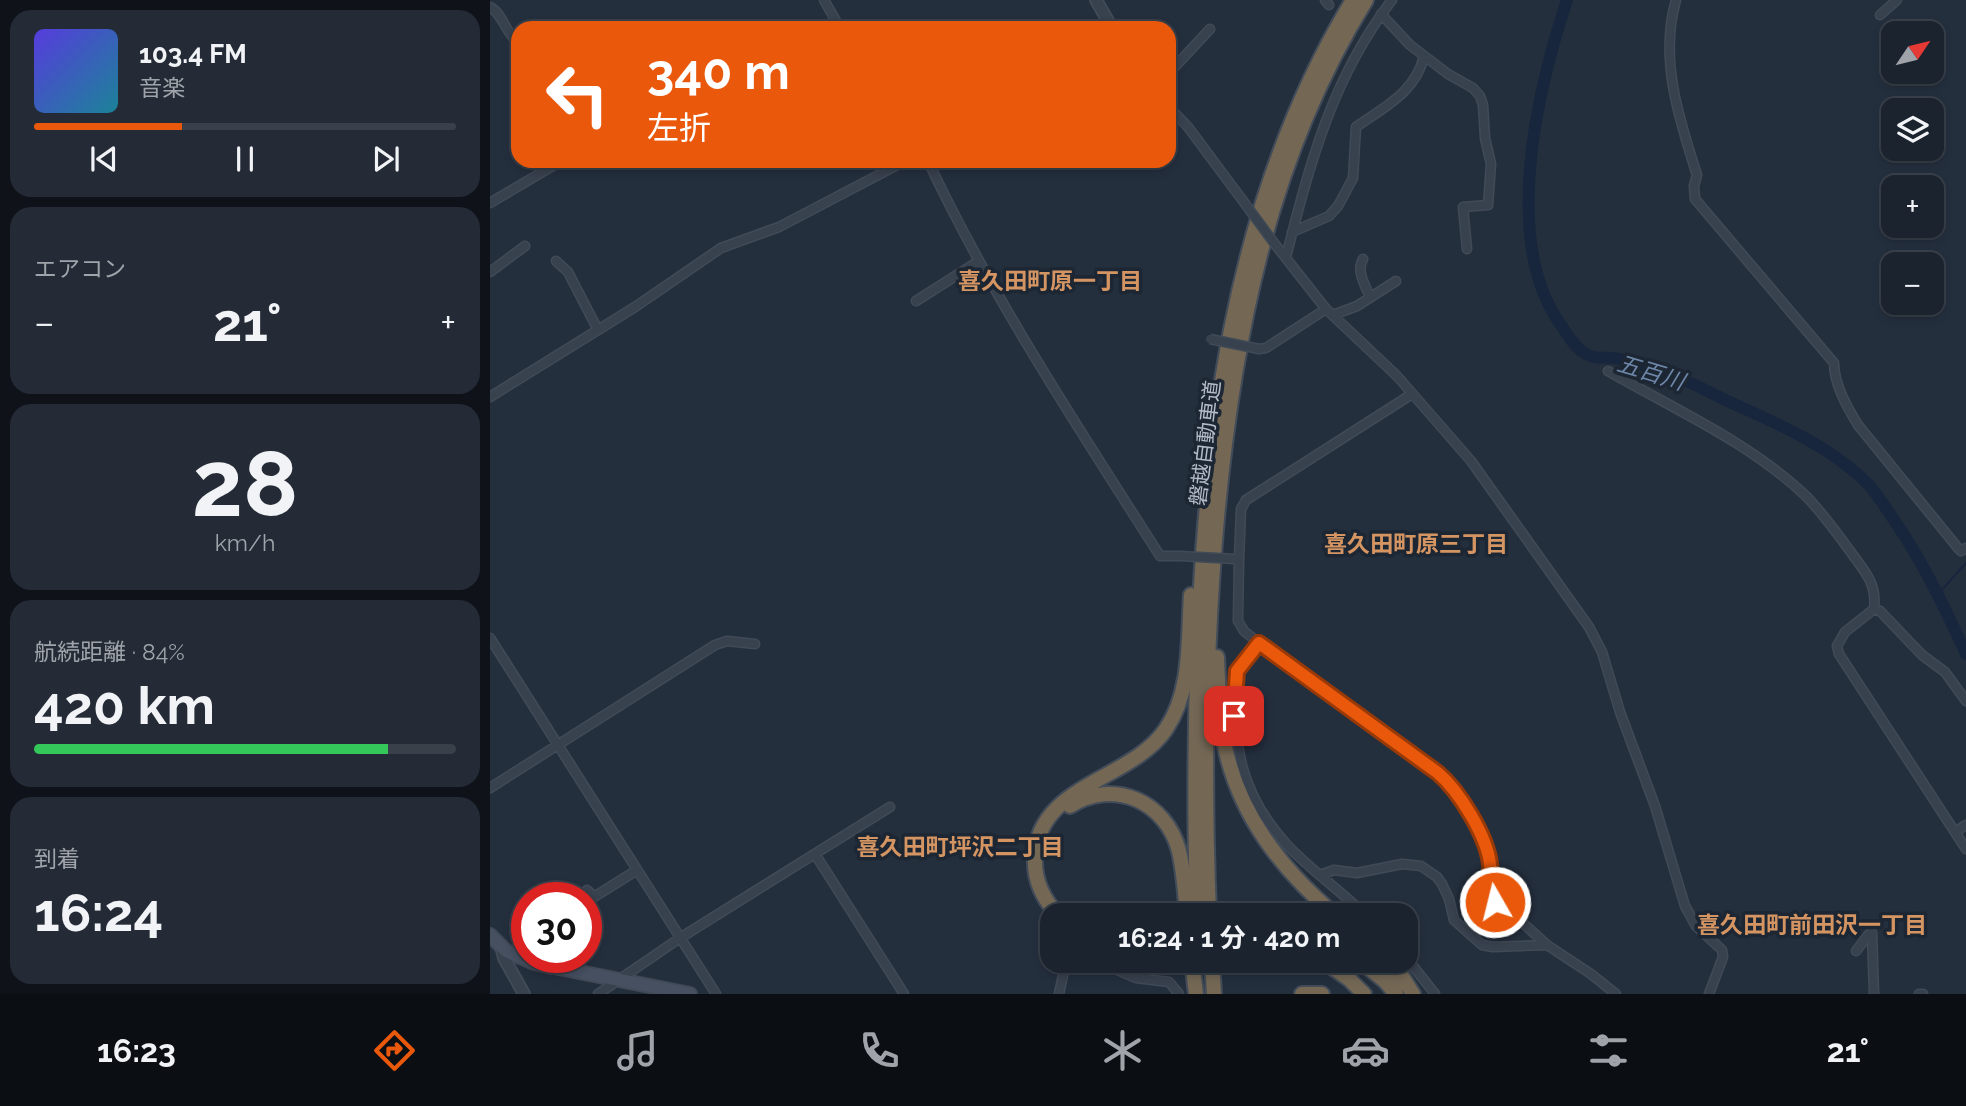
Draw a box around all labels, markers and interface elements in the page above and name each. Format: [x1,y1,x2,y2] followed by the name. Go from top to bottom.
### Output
[1881,21,1944,84] north arrow
[1881,21,1944,315] map controls
[139,39,247,69] text: 103.4 FM
[647,43,790,100] text: 340 m
[532,49,623,140] icon: left
[139,74,185,101] text: 音楽
[1881,98,1944,161] button: layers
[647,109,711,146] text: 左折
[85,140,123,178] icon: previous
[226,140,264,178] icon: pause
[367,140,405,178] icon: next
[1881,175,1944,238] button: +
[1881,252,1944,315] button: −
[34,255,126,282] text: エアコン
[958,267,1142,294] district label: 喜久田町原一丁目
[213,292,282,353] text: 21°
[34,300,54,345] text: −
[440,300,456,345] text: +
[1614,349,1691,396] water label: 五百川
[1185,379,1225,507] street label: 磐越自動車道
[192,430,298,537] text: 28
[215,529,275,556] text: km/h
[1324,530,1508,557] district label: 喜久田町原三丁目
[34,638,185,665] text: 航続距離 · 84%
[34,675,215,736] text: 420 km
[1204,686,1264,746] pin
[1215,697,1253,735] icon: arrive
[857,833,1064,860] district label: 喜久田町坪沢二丁目
[34,845,80,872] text: 到着
[1458,865,1532,939] position arrow
[34,882,163,943] text: 16:24
[511,882,602,973] speed limit sign: 30
[1697,911,1927,938] district label: 喜久田町前田沢一丁目
[1118,923,1340,953] text: 16:24 · 1 分 · 420 m
[370,1026,419,1075] icon: directions
[613,1026,662,1075] icon: music
[855,1026,904,1075] icon: phone
[1098,1026,1147,1075] icon: climate
[1341,1026,1390,1075] icon: car
[1584,1026,1633,1075] icon: filters
[97,1032,176,1069] text: 16:23
[1827,1032,1869,1069] text: 21°

